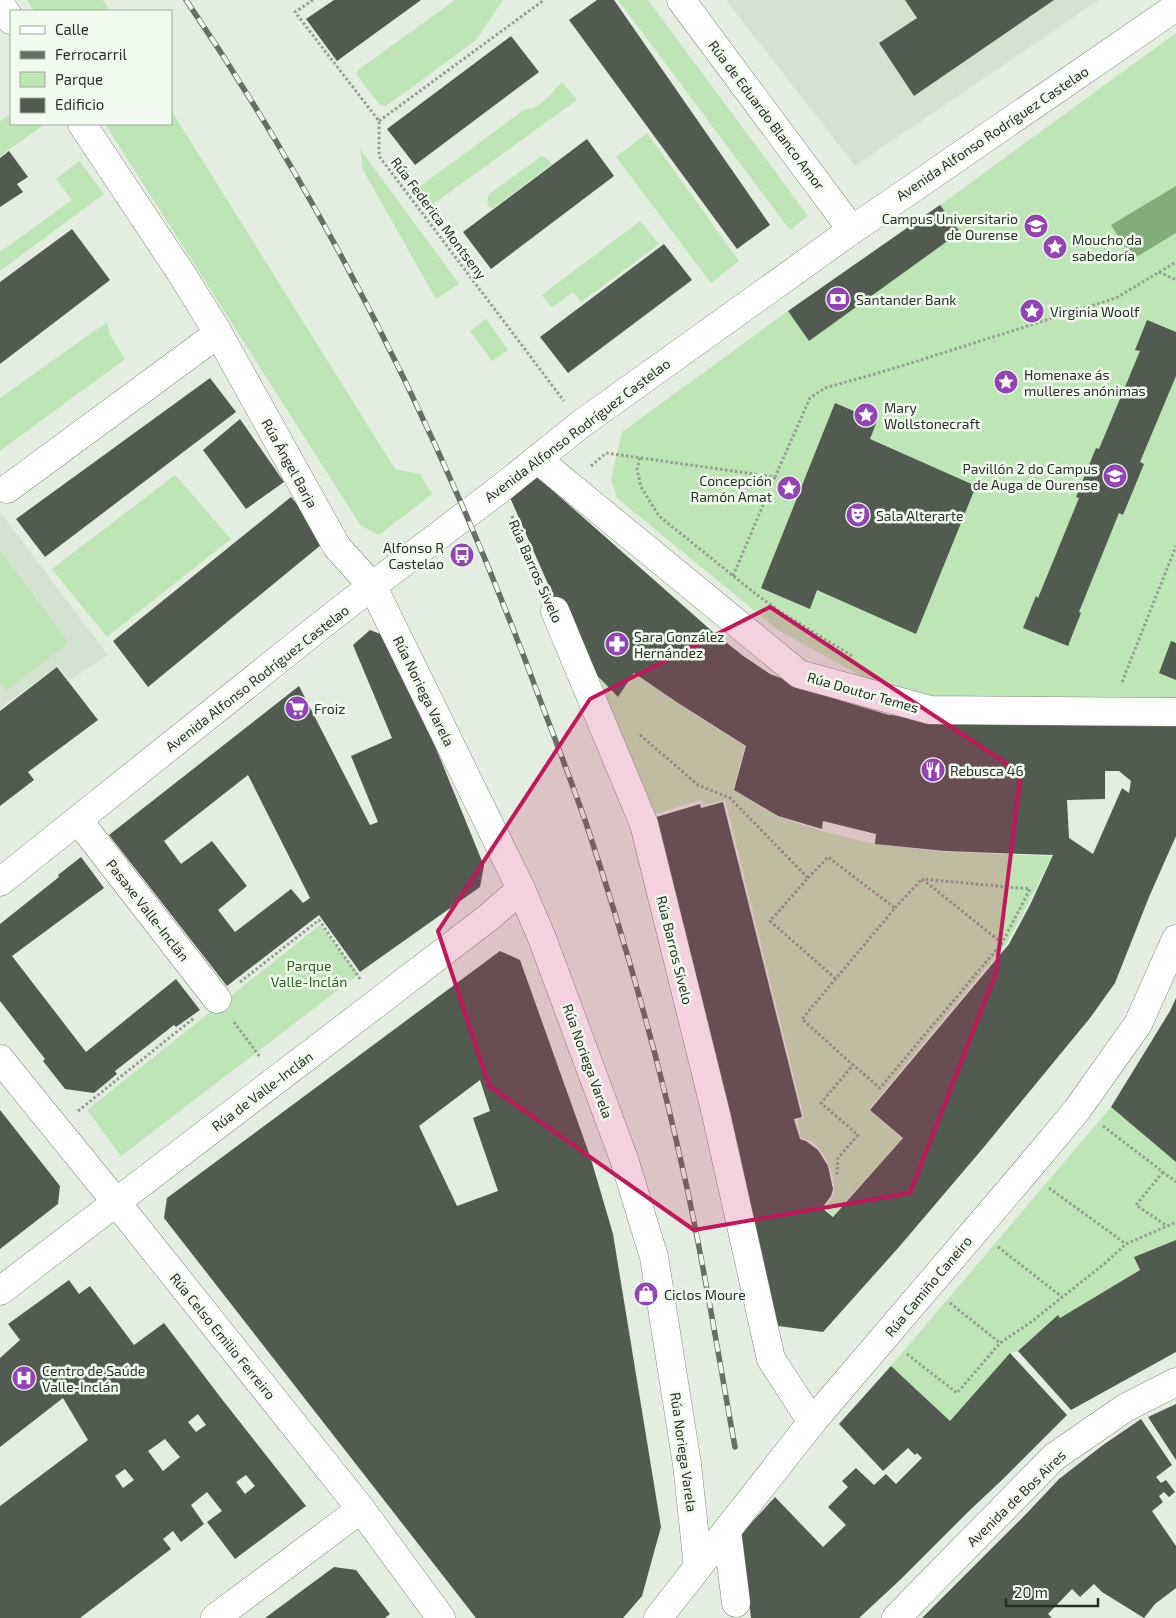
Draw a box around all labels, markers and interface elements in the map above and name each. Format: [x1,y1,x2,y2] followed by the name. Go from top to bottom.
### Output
[10,10,172,125] legend
[55,20,89,38] text: Calle
[705,37,829,193] street label: Rúa de Eduardo Blanco Amor
[55,45,128,63] text: Ferrocarril
[893,62,1091,204] street label: Avenida Alfonso Rodríguez Castelao
[55,70,103,88] text: Parque
[55,95,104,113] text: Edificio
[388,154,491,283] street label: Rúa Federica Montseny
[882,210,1018,243] place label: Campus Universitario de Ourense
[1023,213,1049,239] school or university icon: Campus Universitario de Ourense
[1072,231,1142,264] place label: Moucho da sabedoría
[1042,234,1068,260] place icon: Moucho da sabedoría
[825,286,851,312] bank icon: Santander Bank
[856,291,956,308] place label: Santander Bank
[1019,298,1045,324] place icon: Virginia Woolf
[1050,303,1140,320] place label: Virginia Woolf
[481,354,673,505] street label: Avenida Alfonso Rodríguez Castelao
[1024,366,1146,399] place label: Homenaxe ás mulleres anónimas
[993,369,1019,395] place icon: Homenaxe ás mulleres anónimas
[884,399,980,432] place label: Mary Wollstonecraft
[853,402,879,428] place icon: Mary Wollstonecraft
[258,415,322,511] street label: Rúa Ángel Barja
[962,460,1098,493] place label: Pavillón 2 do Campus de Auga de Ourense
[1102,463,1128,489] school or university icon: Pavillón 2 do Campus de Auga de Ourense
[691,472,772,505] place label: Concepción Ramón Amat
[776,475,802,501] place icon: Concepción Ramón Amat
[845,502,871,528] theatre icon: Sala Alterarte
[876,507,964,524] place label: Sala Alterarte
[506,517,566,625] street label: Rúa Barros Sivelo
[383,539,444,572] place label: Alfonso R Castelao
[449,542,475,568] bus stop icon: Alfonso R Castelao
[162,601,352,755] street label: Avenida Alfonso Rodríguez Castelao
[634,628,724,661] place label: Sara González Hernández
[604,631,630,657] pharmacy icon: Sara González Hernández
[390,633,458,749] street label: Rúa Noriega Varela
[805,668,921,716] street label: Rúa Doutor Temes
[284,695,310,721] supermarket icon: Froiz
[314,700,345,717] place label: Froiz
[920,757,946,783] restaurant icon: Rebusca 46
[950,762,1023,779] place label: Rebusca 46
[103,856,193,964] street label: Pasaxe Valle-Inclán
[653,894,697,1006] street label: Rúa Barros Sivelo
[271,957,347,990] park label: Parque Valle-Inclán
[559,1001,617,1121] street label: Rúa Noriega Varela
[208,1047,316,1135] street label: Rúa de Valle-Inclán
[881,1232,975,1340] street label: Rúa Camiño Caneiro
[167,1269,279,1403] street label: Rúa Celso Emilio Ferreiro
[633,1281,659,1307] shop icon: Ciclos Moure
[664,1286,746,1303] place label: Ciclos Moure
[42,1362,145,1395] place label: Centro de Saúde Valle-Inclán
[11,1365,37,1391] hospital icon: Centro de Saúde Valle-Inclán
[667,1391,701,1513] street label: Rúa Noriega Varela
[963,1446,1069,1550] street label: Avenida de Bos Aires
[1006,1576,1098,1608] scale bar
[1014,1583,1048,1601] text: 20 m

